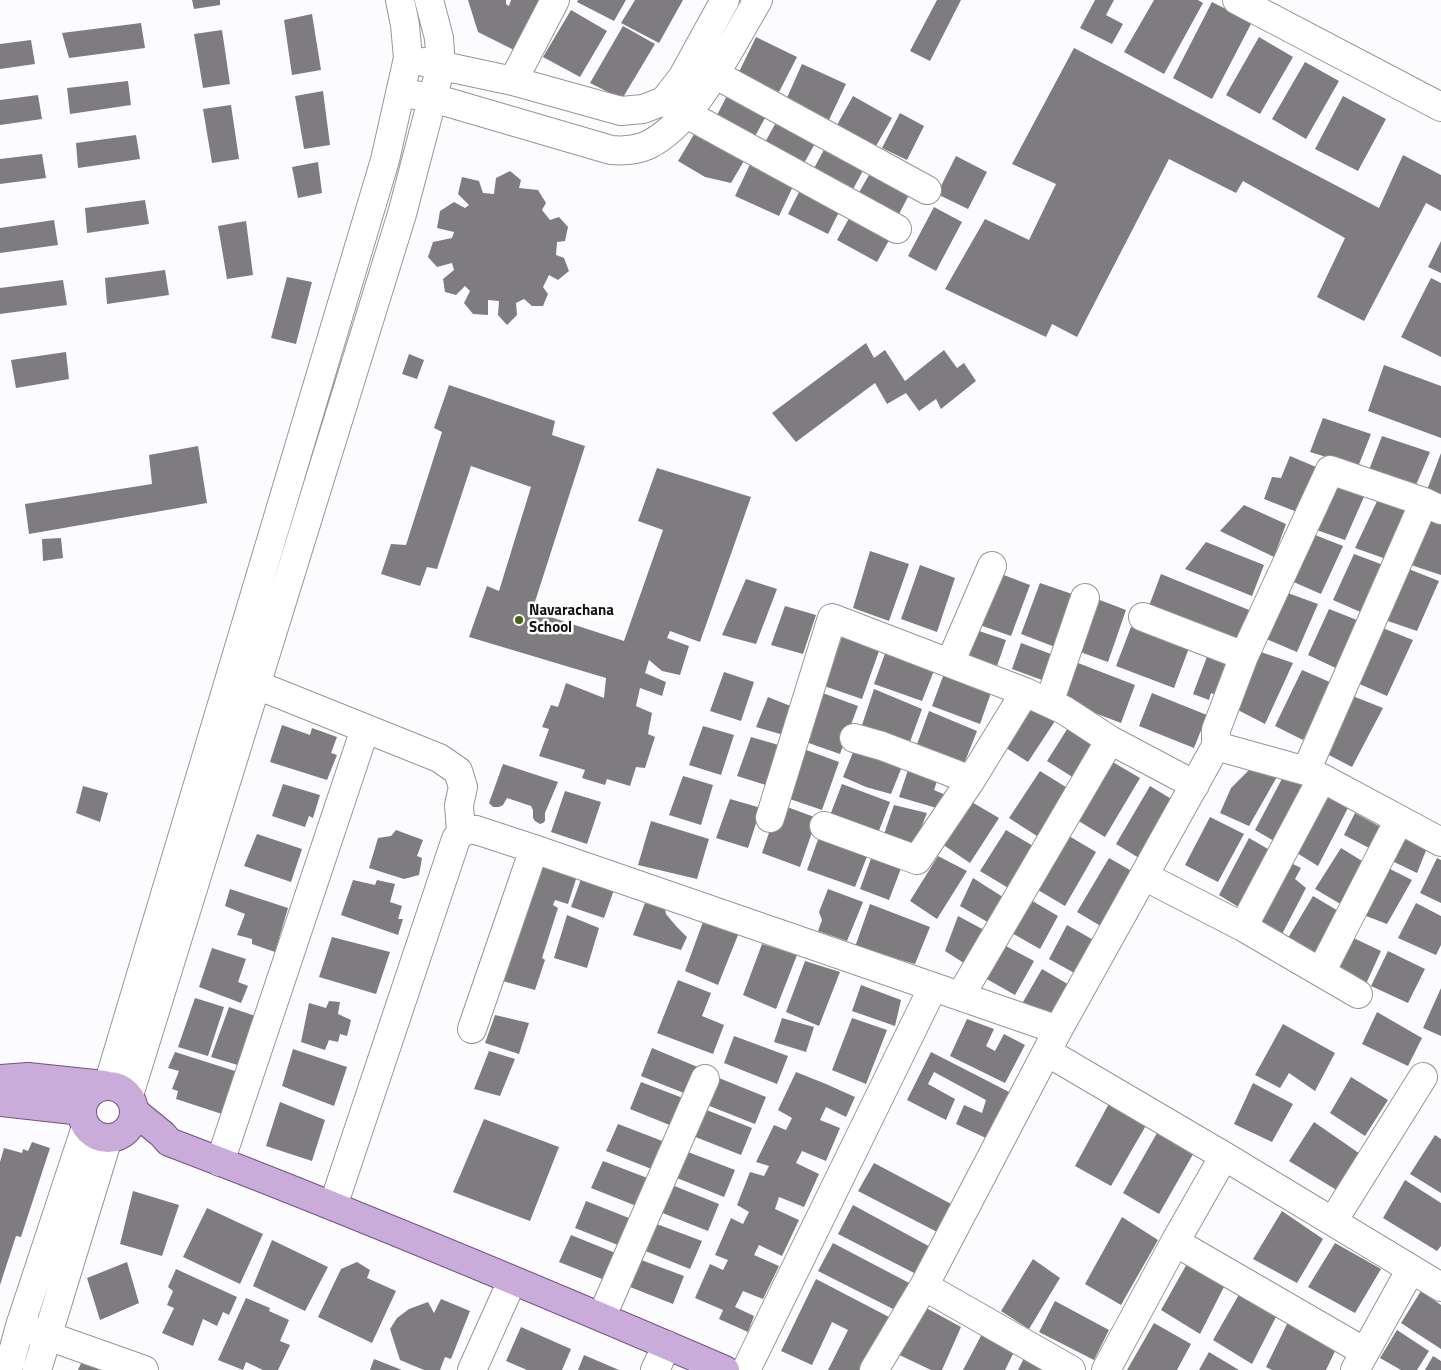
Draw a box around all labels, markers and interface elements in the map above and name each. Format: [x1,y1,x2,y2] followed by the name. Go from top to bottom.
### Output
[529,602,614,637] place label: Navarachana School
[513,614,525,626] marker: Navarachana School

